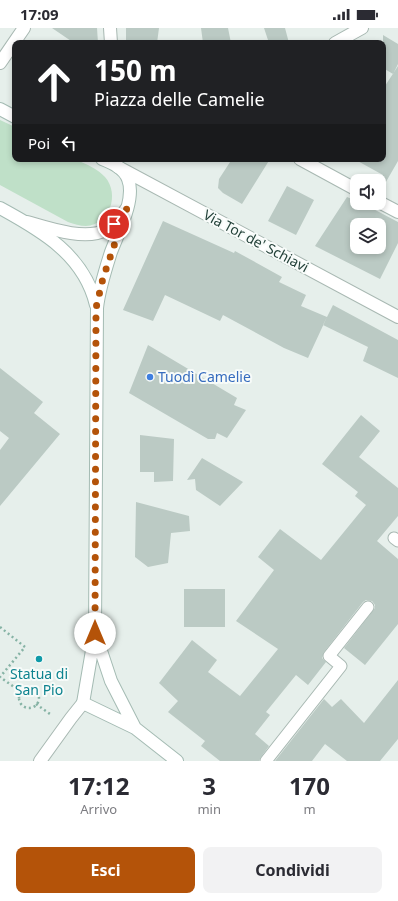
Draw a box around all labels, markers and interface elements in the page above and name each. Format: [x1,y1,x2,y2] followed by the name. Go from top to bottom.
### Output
[20,4,59,24] text: 17:09
[94,51,177,89] text: 150 m
[28,56,80,108] icon: ahead
[94,87,265,111] text: Piazza delle Camelie
[58,132,80,154] icon: left
[28,133,50,153] text: Poi
[350,174,386,254] map controls
[350,174,386,210] button: sound
[200,205,312,276] street label: Via Tor de' Schiavi
[97,207,131,241] pin
[103,213,125,235] icon: arrive
[350,218,386,254] button: layers
[158,367,251,386] place label: Tuodì Camelie
[145,372,155,382] marker: Tuodì Camelie
[74,612,116,654] position arrow
[34,654,44,664] marker: Statua di San Pio
[10,664,68,699] place label: Statua di San Pio
[68,769,130,802] text: 17:12
[202,769,216,802] text: 3
[289,769,330,802] text: 170
[80,800,117,818] text: Arrivo
[197,800,221,818] text: min
[303,800,316,818] text: m
[16,847,195,893] button: Esci
[203,847,382,893] button: Condividi

